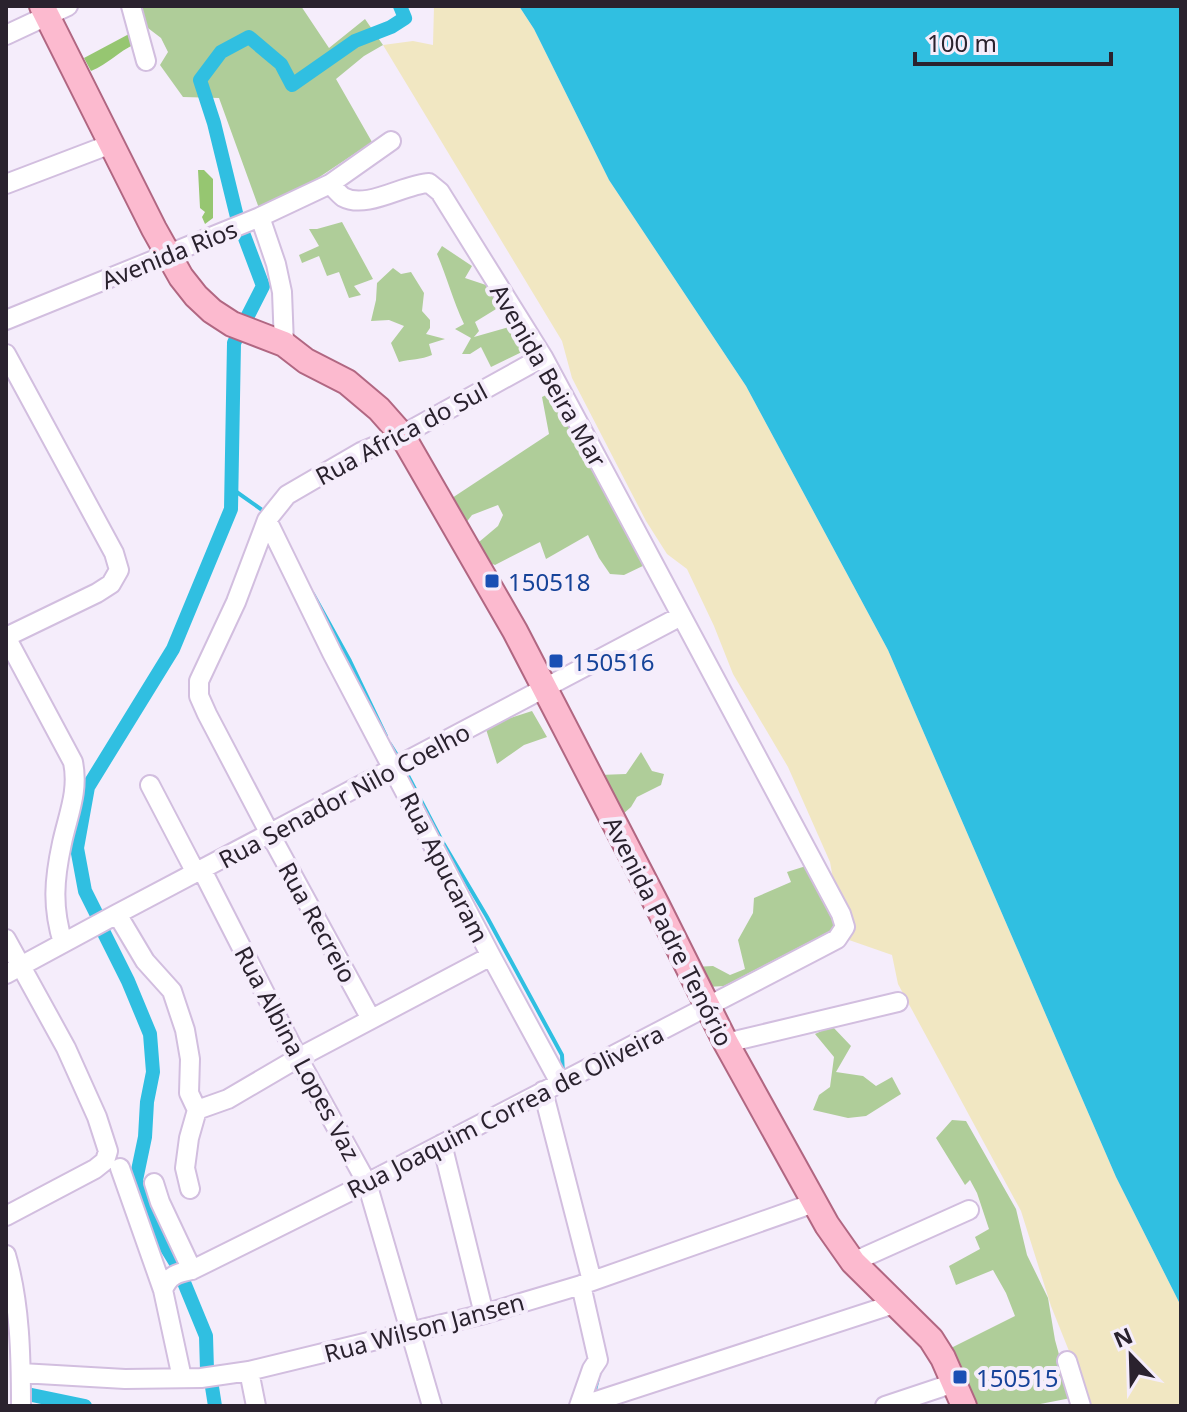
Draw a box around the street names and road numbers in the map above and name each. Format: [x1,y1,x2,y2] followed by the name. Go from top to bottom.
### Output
[96,212,242,296] street label: Avenida Rios
[483,277,615,473] street label: Avenida Beira Mar
[309,374,493,492] street label: Rua Africa do Sul
[213,715,475,875] street label: Rua Senador Nilo Coelho
[393,786,497,948] street label: Rua Apucaram
[597,810,741,1052] street label: Avenida Padre Tenório
[271,856,365,988] street label: Rua Recreio
[227,940,369,1166] street label: Rua Albina Lopes Vaz
[341,1017,669,1205] street label: Rua Joaquim Correa de Oliveira
[320,1284,528,1370] street label: Rua Wilson Jansen

